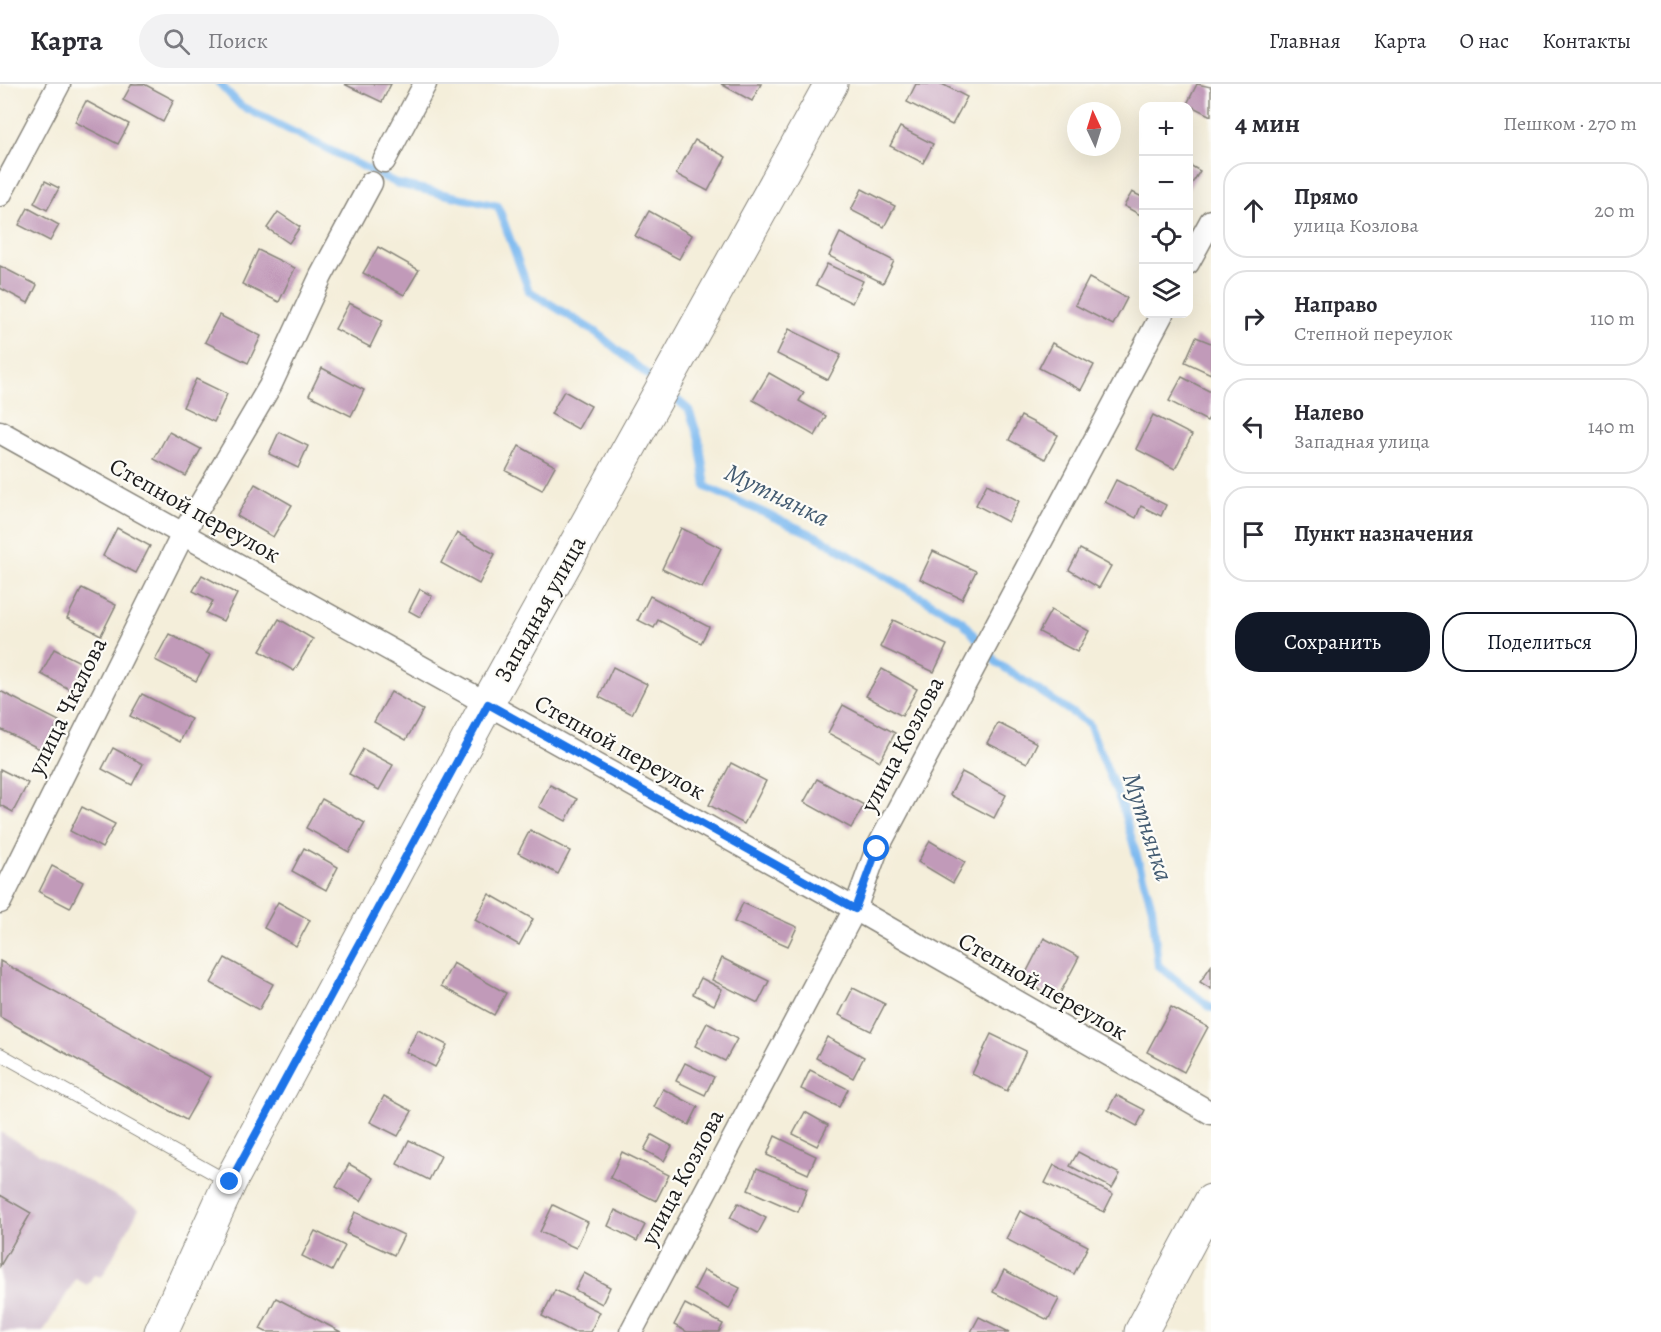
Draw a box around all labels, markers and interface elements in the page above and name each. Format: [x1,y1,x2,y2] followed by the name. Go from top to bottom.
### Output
[139,14,559,68] search box
[30,22,103,60] text: Карта
[160,25,193,58] icon: search
[208,26,268,56] text: Поиск
[1269,27,1341,55] text: Главная
[1374,27,1426,55] text: Карта
[1459,27,1509,55] text: О нас
[1542,27,1631,55] text: Контакты
[1067,102,1121,156] north arrow
[1139,102,1193,318] map controls
[1139,102,1193,156] button: +
[1235,106,1300,141] text: 4 мин
[1503,110,1637,137] text: Пешком · 270 m
[1139,156,1193,210] button: −
[1294,182,1358,212] text: Прямо
[1237,194,1270,227] icon: ahead
[1594,197,1635,224] text: 20 m
[1139,210,1193,264] button: locate
[1294,212,1419,239] text: улица Козлова
[1139,264,1193,318] button: layers
[1294,290,1377,320] text: Направо
[1237,302,1270,335] icon: right
[1590,305,1635,332] text: 110 m
[1294,320,1453,347] text: Степной переулок
[1294,398,1364,428] text: Налево
[1237,410,1270,443] icon: left
[1588,413,1635,440] text: 140 m
[1294,428,1430,455] text: Западная улица
[104,450,286,570] street label: Степной переулок
[719,455,835,535] water label: Мутнянка
[1237,518,1270,551] icon: arrive
[1294,519,1473,549] text: Пункт назначения
[487,530,593,688] street label: Западная улица
[1235,612,1430,672] button: Сохранить
[1442,612,1637,672] button: Поделиться
[19,632,114,781] street label: улица Чкалова
[852,670,951,818] street label: улица Козлова
[529,687,711,807] street label: Степной переулок
[1114,768,1182,886] water label: Мутнянка
[863,835,889,861] route start
[952,924,1134,1048] street label: Степной переулок
[632,1103,731,1251] street label: улица Козлова
[216,1168,242,1194] route end

